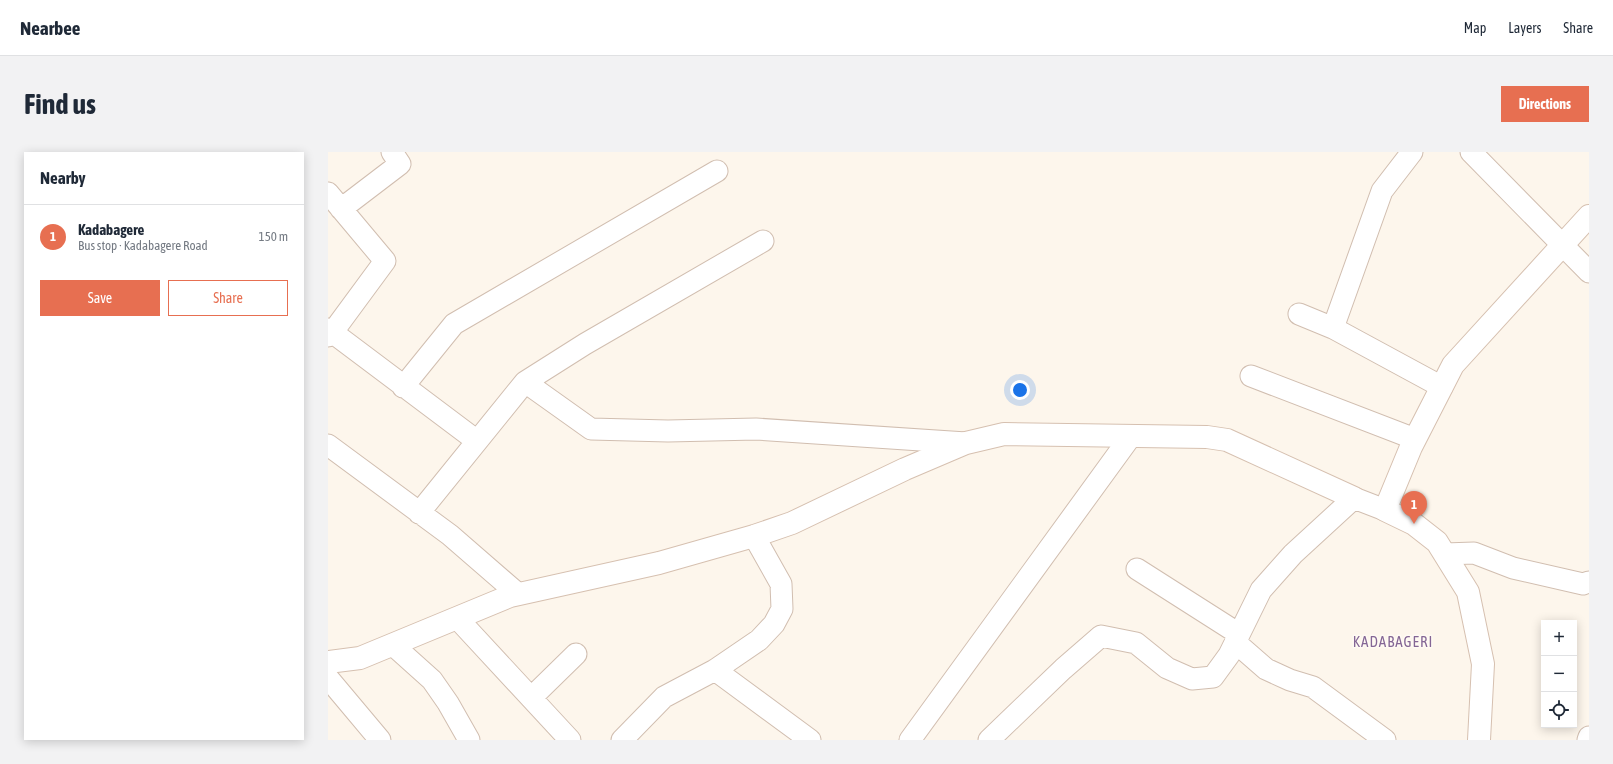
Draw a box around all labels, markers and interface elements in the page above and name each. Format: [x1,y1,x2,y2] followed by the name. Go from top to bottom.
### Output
[20,17,80,39] text: Nearbee
[1464,20,1486,36] text: Map
[1508,20,1541,36] text: Layers
[1563,20,1593,36] text: Share
[1501,86,1589,122] button: Directions
[24,88,96,120] text: Find us
[40,168,86,188] text: Nearby
[78,221,144,238] text: Kadabagere
[50,229,56,244] text: 1
[259,229,288,244] text: 150 m
[78,238,208,253] text: Bus stop · Kadabagere Road
[40,280,160,316] button: Save
[168,280,288,316] button: Share
[1010,380,1030,400] your location
[1401,491,1427,524] pin: 1
[1541,620,1577,728] map controls
[1541,620,1577,656] button: +
[1353,633,1433,650] district label: KADABAGERI
[1541,656,1577,692] button: −
[1541,692,1577,728] button: locate

